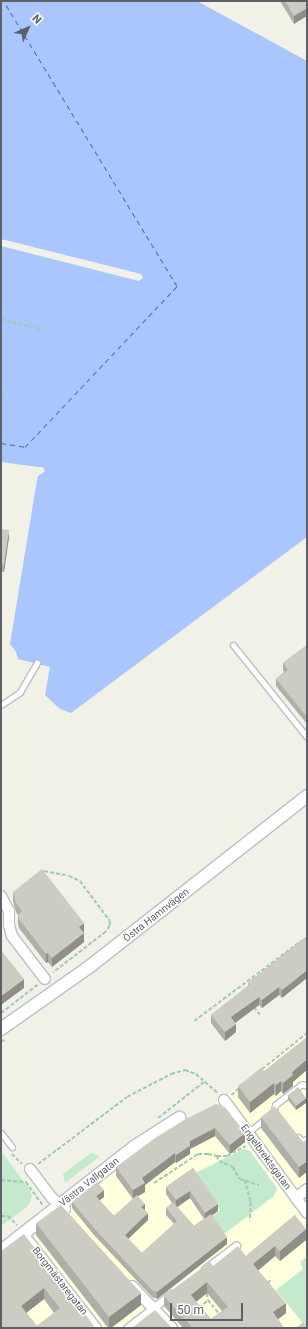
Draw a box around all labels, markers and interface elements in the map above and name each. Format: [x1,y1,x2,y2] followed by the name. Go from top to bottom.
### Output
[8,8,48,48] north arrow
[29,12,44,26] text: N
[121,886,191,944] street label: Östra Hamnvägen
[238,1122,294,1192] street label: Engelbrektsgatan
[57,1155,121,1209] street label: Västra Vallgatan
[30,1245,90,1317] street label: Borgmästaregatan
[172,1295,245,1321] scale bar
[177,1303,204,1317] text: 50 m

